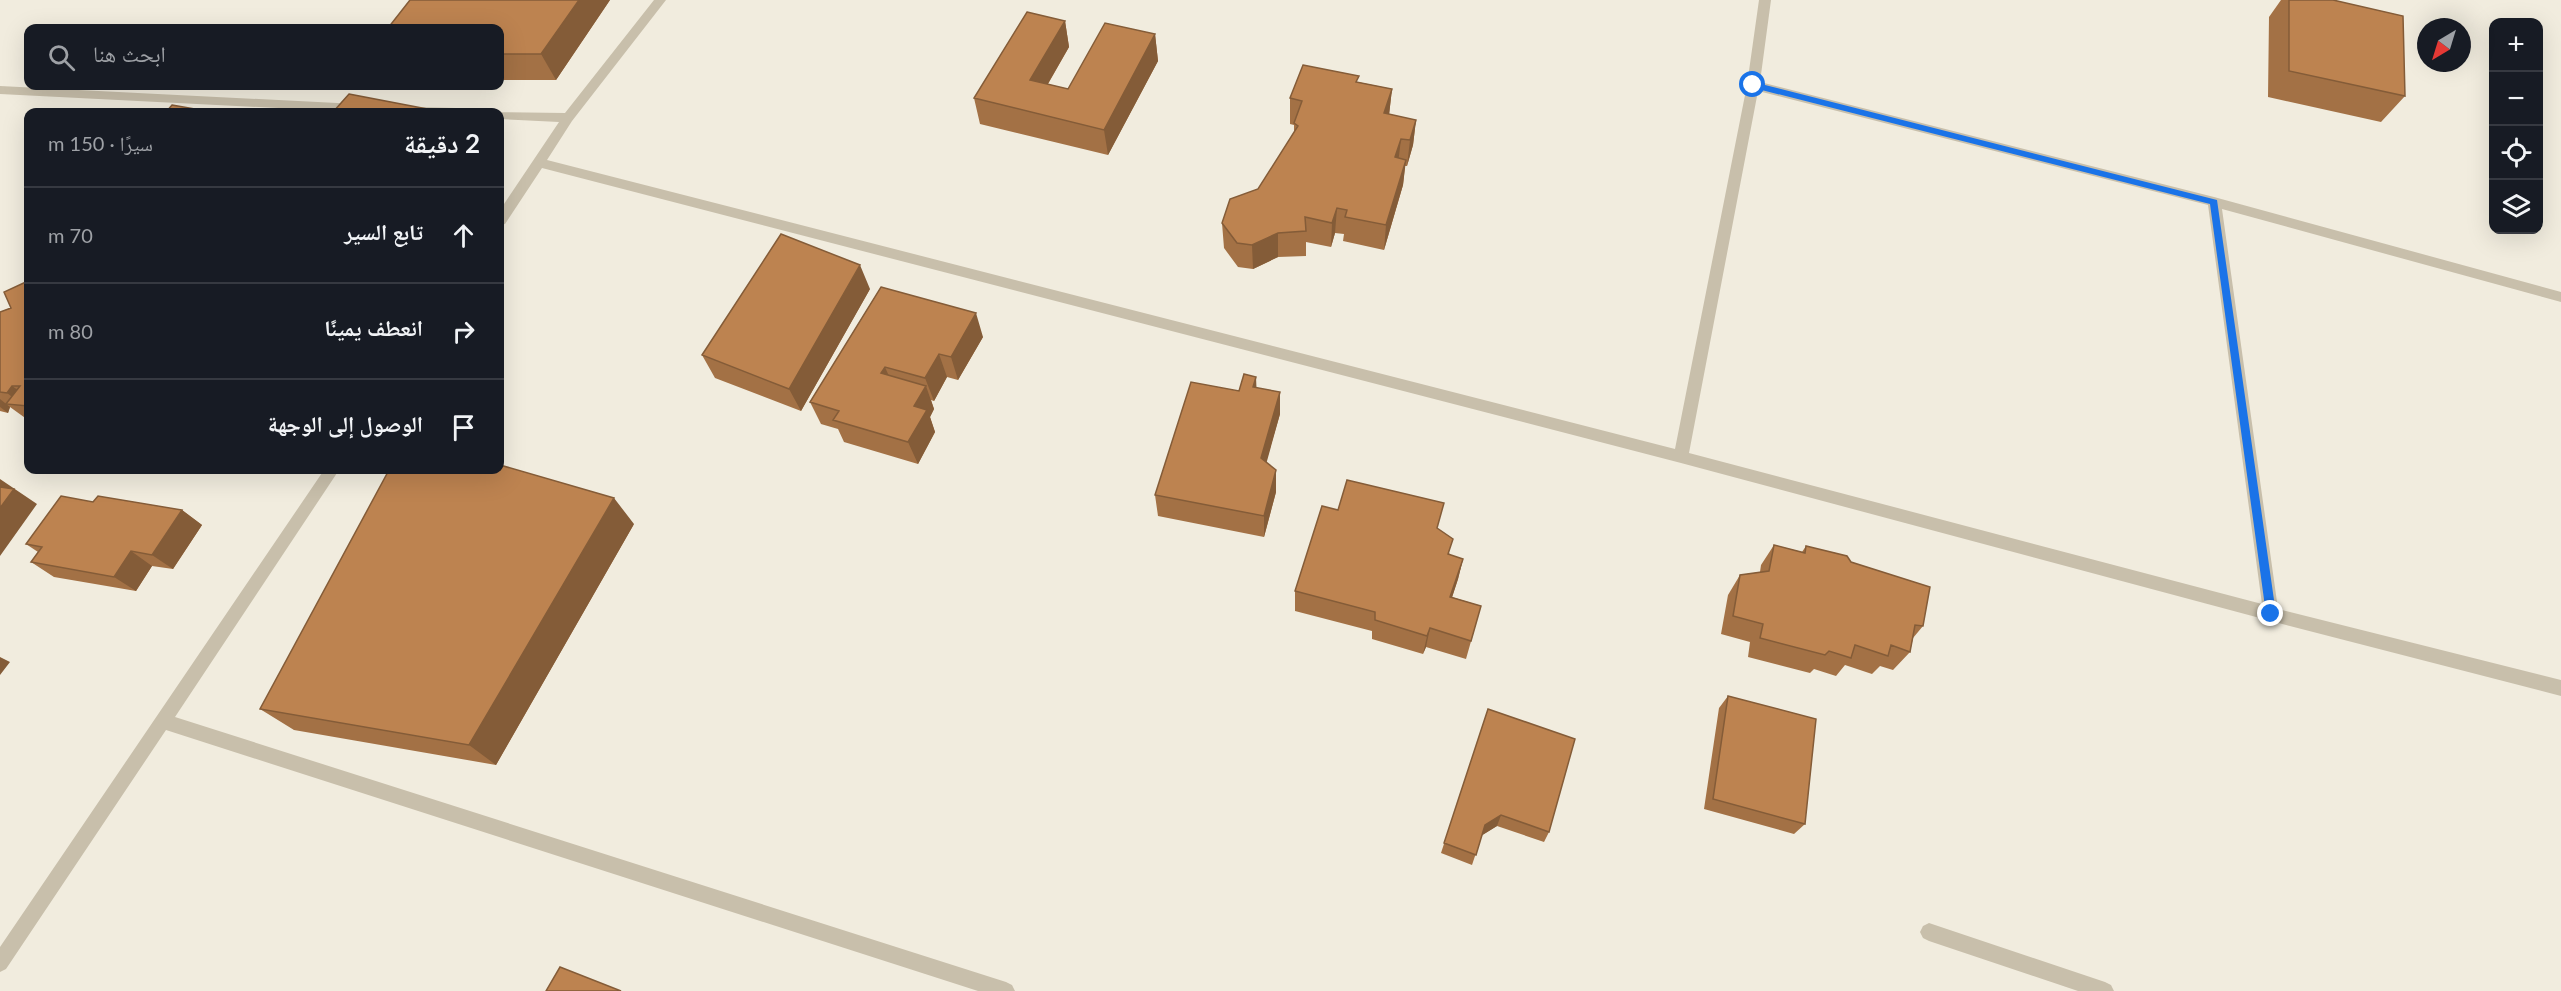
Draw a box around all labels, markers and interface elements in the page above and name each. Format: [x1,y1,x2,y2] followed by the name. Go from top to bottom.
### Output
[2417,18,2471,72] north arrow
[2489,18,2543,234] map controls
[2489,18,2543,72] button: +
[24,24,504,90] search box
[93,40,166,67] text: ابحث هنا
[45,41,78,74] icon: search
[1739,71,1765,97] route start
[2489,72,2543,126] button: −
[2489,126,2543,180] button: locate
[404,127,480,159] text: 2 دقيقة
[48,131,153,155] text: سيرًا · 150 m
[2489,180,2543,234] button: layers
[344,218,423,245] text: تابع السير
[447,219,480,252] icon: ahead
[48,223,93,247] text: 70 m
[324,314,423,341] text: انعطف يمينًا
[447,315,480,348] icon: right
[48,319,93,343] text: 80 m
[268,410,423,437] text: الوصول إلى الوجهة
[447,411,480,444] icon: arrive
[2257,600,2283,626] route end

